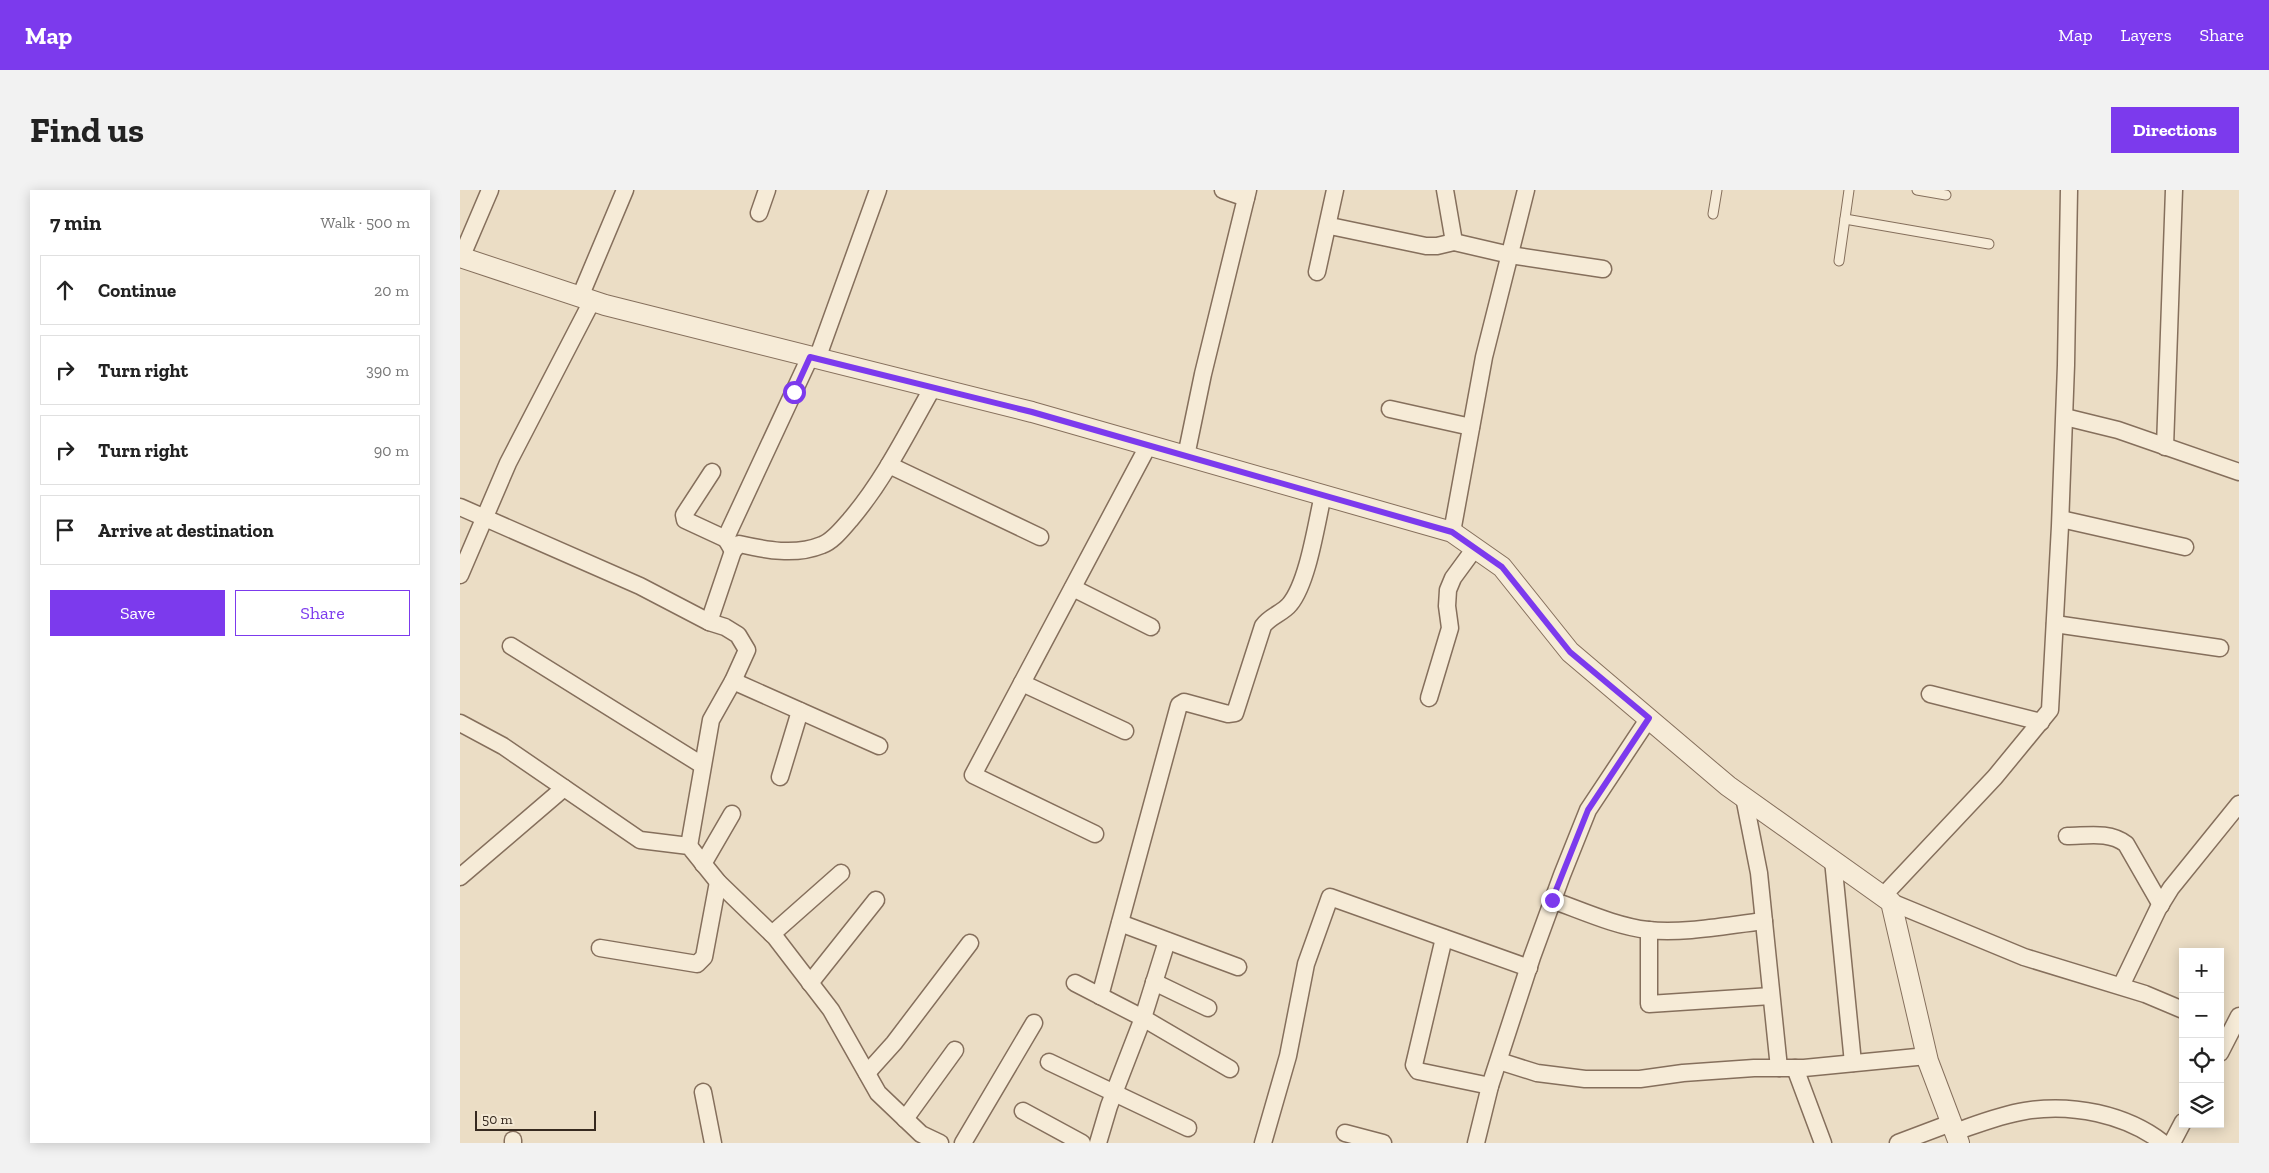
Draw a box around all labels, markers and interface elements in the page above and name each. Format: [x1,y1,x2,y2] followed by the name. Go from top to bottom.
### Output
[25,21,72,50] text: Map
[2058,24,2093,46] text: Map
[2121,24,2172,46] text: Layers
[2200,24,2244,46] text: Share
[2111,107,2239,153] button: Directions
[30,109,144,151] text: Find us
[50,210,101,235] text: 7 min
[321,213,410,232] text: Walk · 500 m
[51,276,79,304] icon: ahead
[98,279,176,302] text: Continue
[374,281,409,300] text: 20 m
[51,356,79,384] icon: right
[98,359,188,382] text: Turn right
[366,361,409,380] text: 390 m
[783,381,806,404] route start
[51,436,79,464] icon: right
[98,439,188,462] text: Turn right
[374,441,409,460] text: 90 m
[51,516,79,544] icon: arrive
[98,519,274,542] text: Arrive at destination
[50,590,225,636] button: Save
[235,590,410,636] button: Share
[1541,889,1564,912] route end
[2179,948,2224,1128] map controls
[2179,948,2224,993] button: +
[2179,993,2224,1038] button: −
[2179,1038,2224,1083] button: locate
[2179,1083,2224,1128] button: layers
[475,1108,596,1131] scale bar
[482,1111,513,1128] text: 50 m

